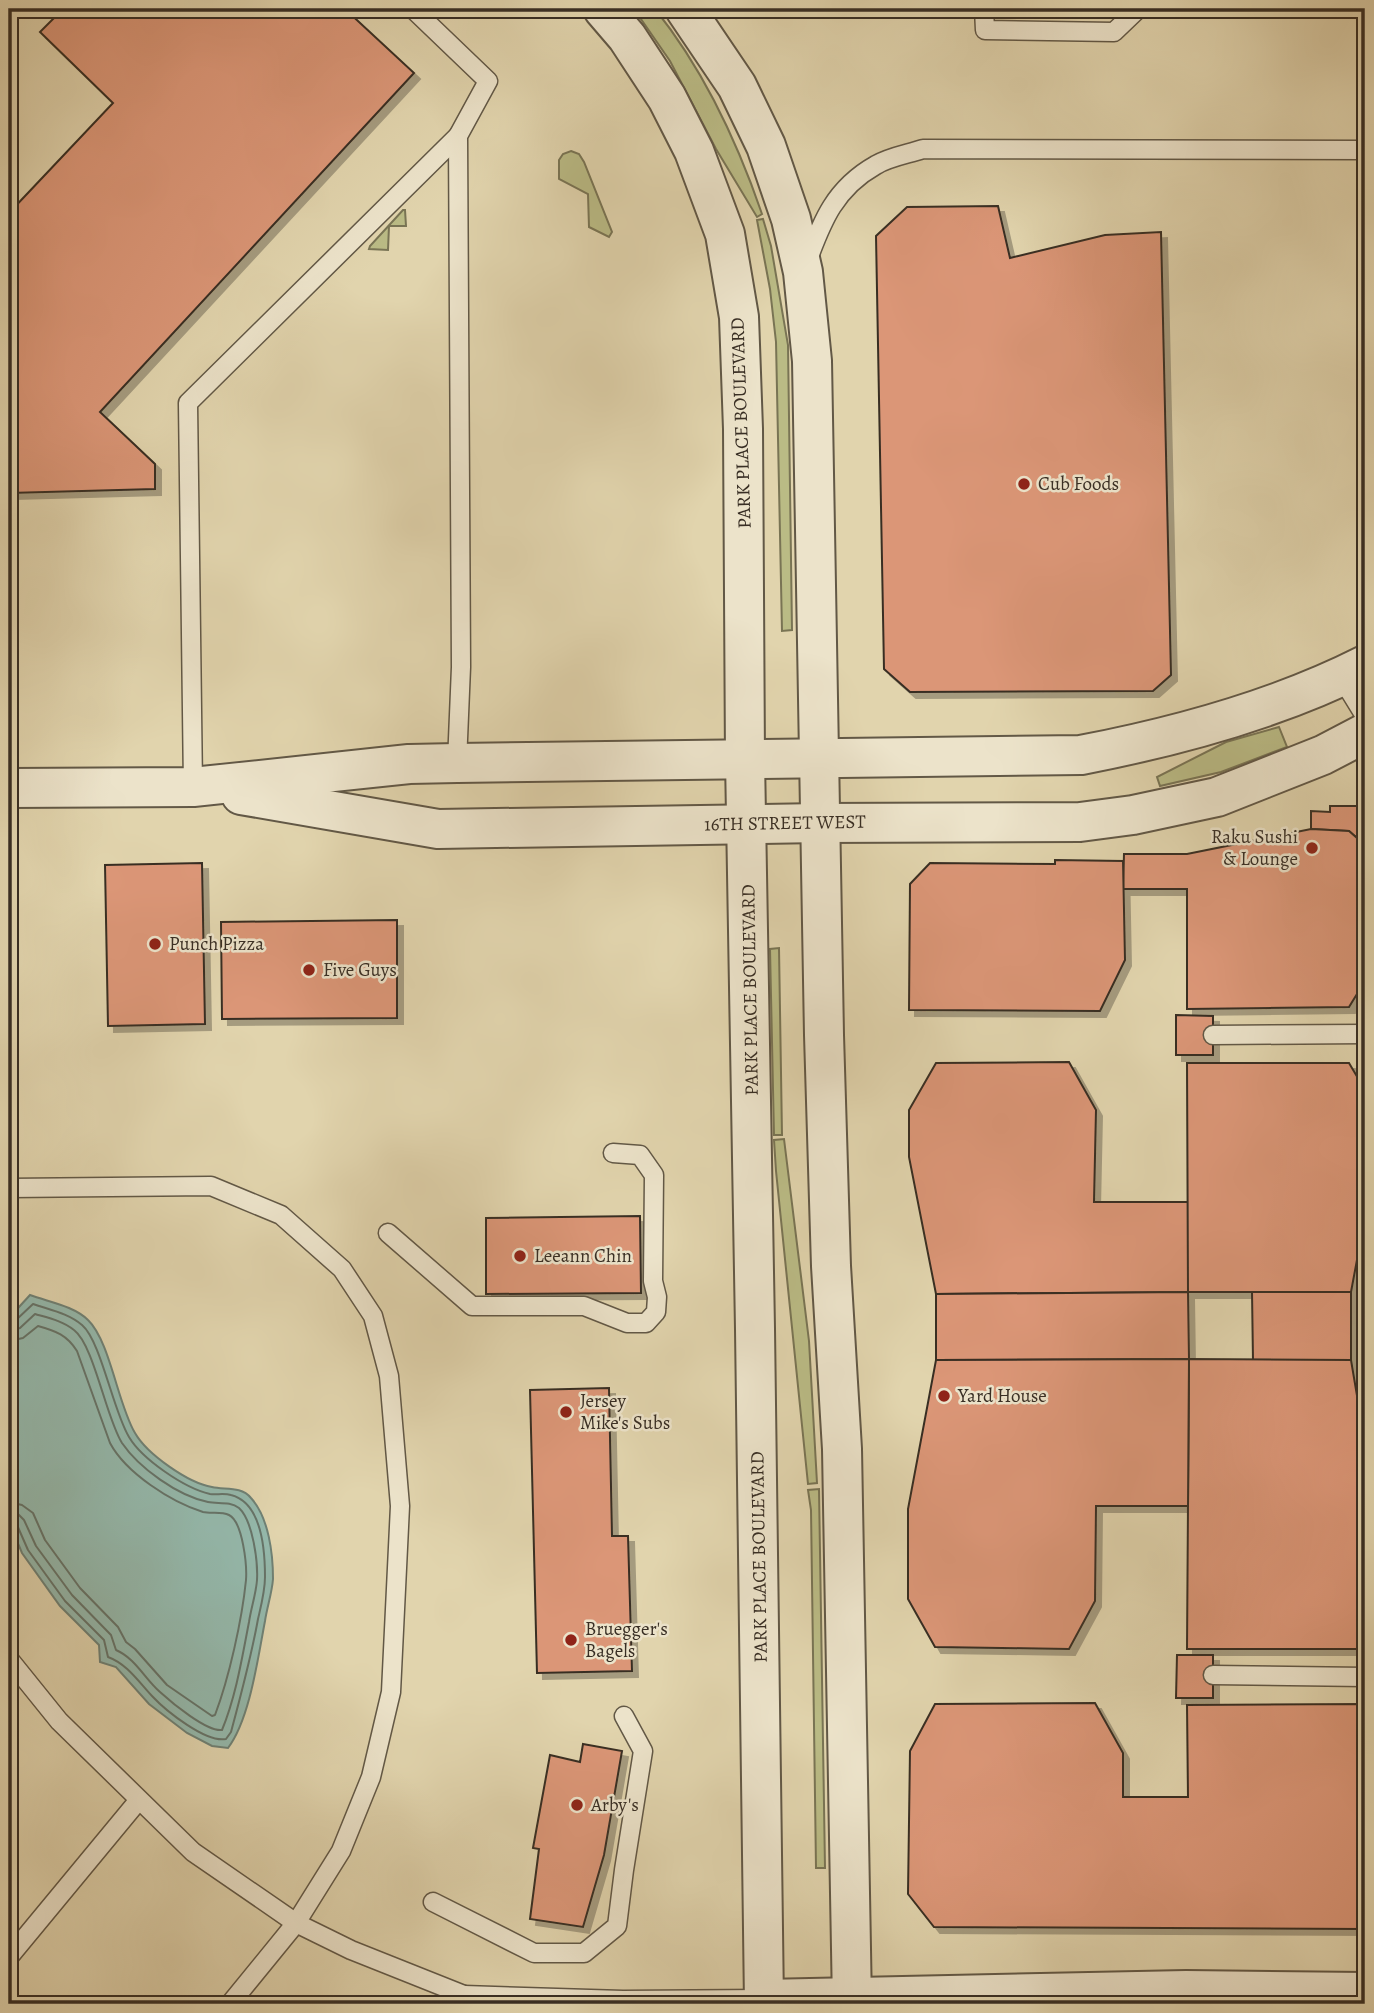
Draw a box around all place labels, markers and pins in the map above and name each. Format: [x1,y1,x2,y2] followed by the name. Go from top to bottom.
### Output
[1038,471,1119,497] place label: Cub Foods
[1016,476,1032,492] marker: Cub Foods
[1211,824,1298,872] place label: Raku Sushi & Lounge
[1304,840,1320,856] marker: Raku Sushi & Lounge
[169,931,264,957] place label: Punch Pizza
[147,936,163,952] marker: Punch Pizza
[323,957,397,983] place label: Five Guys
[301,962,317,978] marker: Five Guys
[534,1243,632,1269] place label: Leeann Chin
[512,1248,528,1264] marker: Leeann Chin
[957,1383,1047,1409] place label: Yard House
[580,1388,670,1436] place label: Jersey Mike's Subs
[936,1388,952,1404] marker: Yard House
[558,1404,574,1420] marker: Jersey Mike's Subs
[585,1616,668,1664] place label: Bruegger's Bagels
[563,1632,579,1648] marker: Bruegger's Bagels
[590,1792,639,1818] place label: Arby's
[569,1797,585,1813] marker: Arby's

